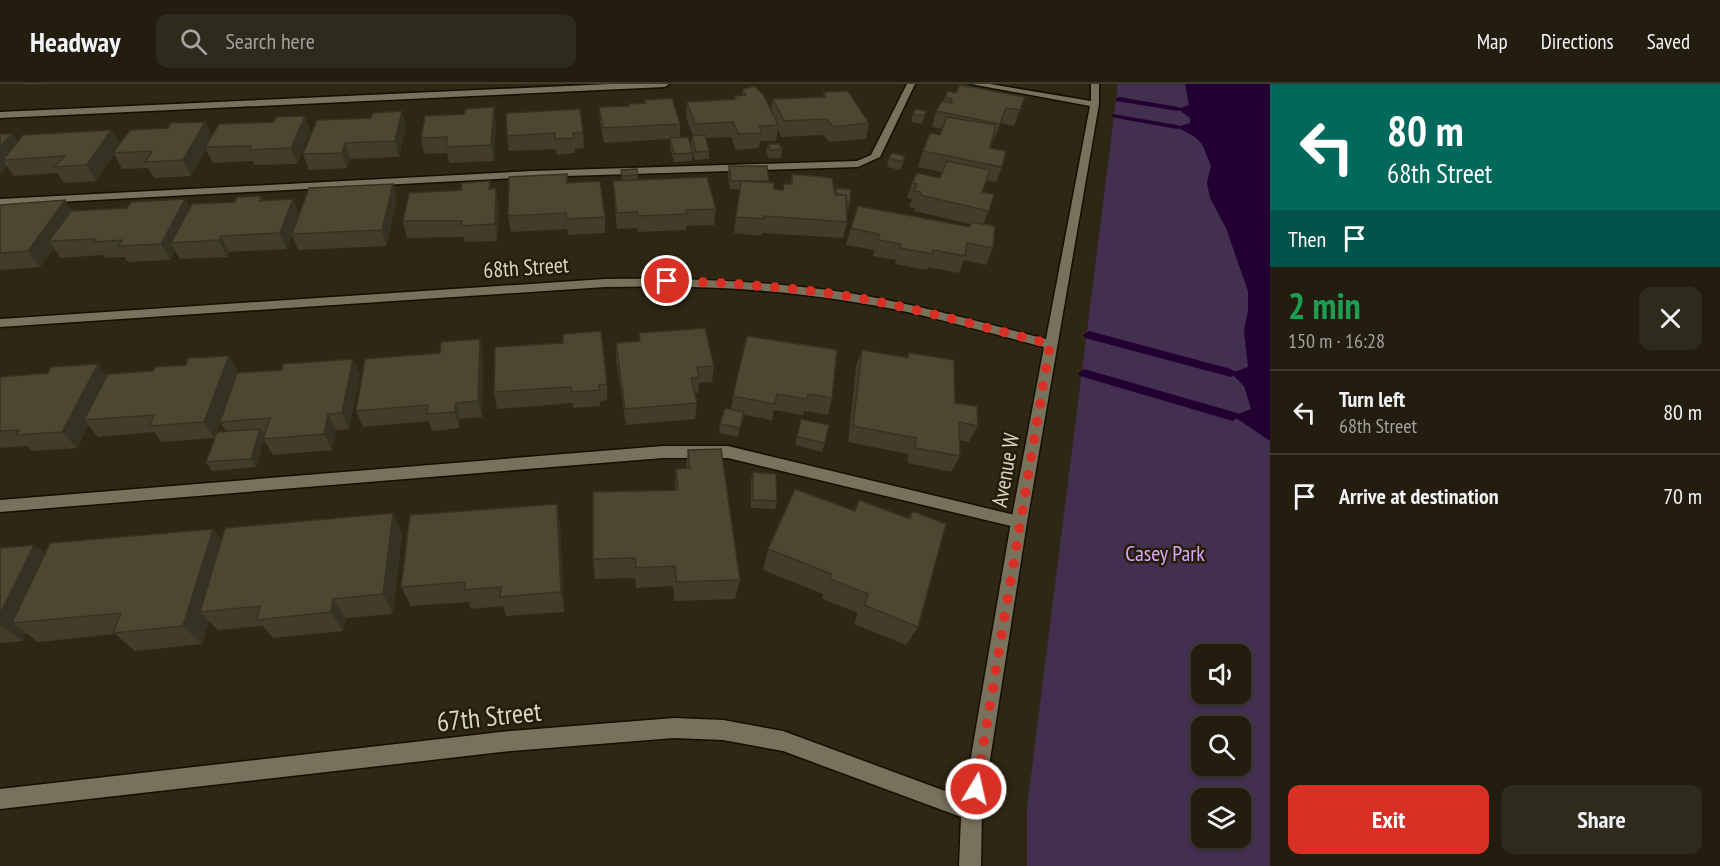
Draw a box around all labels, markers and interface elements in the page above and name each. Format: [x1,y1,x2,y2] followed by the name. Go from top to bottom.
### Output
[156,14,576,68] search box
[30,23,120,60] text: Headway
[177,25,210,58] icon: search
[225,27,315,55] text: Search here
[1477,28,1508,55] text: Map
[1541,28,1614,55] text: Directions
[1647,28,1690,55] text: Saved
[1387,103,1464,158] text: 80 m
[1288,108,1366,186] icon: left
[1387,156,1492,190] text: 68th Street
[1338,222,1371,255] icon: arrive
[1288,225,1326,253] text: Then
[482,250,570,284] street label: 68th Street
[641,255,692,306] pin
[650,264,683,297] icon: arrive
[1288,282,1361,329] text: 2 min
[1639,287,1702,350] button: close
[1288,328,1385,354] text: 150 m · 16:28
[1339,385,1405,413] text: Turn left
[1288,396,1321,429] icon: left
[1663,398,1702,426] text: 80 m
[1339,413,1417,439] text: 68th Street
[985,431,1025,509] street label: Avenue W
[1288,480,1321,513] icon: arrive
[1339,482,1499,510] text: Arrive at destination
[1663,482,1702,510] text: 70 m
[1125,539,1205,567] park label: Casey Park
[1191,644,1251,848] map controls
[1191,644,1251,704] button: sound
[435,694,543,738] street label: 67th Street
[1191,716,1251,776] button: search
[944,757,1008,821] position arrow
[1288,785,1489,854] button: Exit
[1501,785,1702,854] button: Share
[1191,788,1251,848] button: layers

